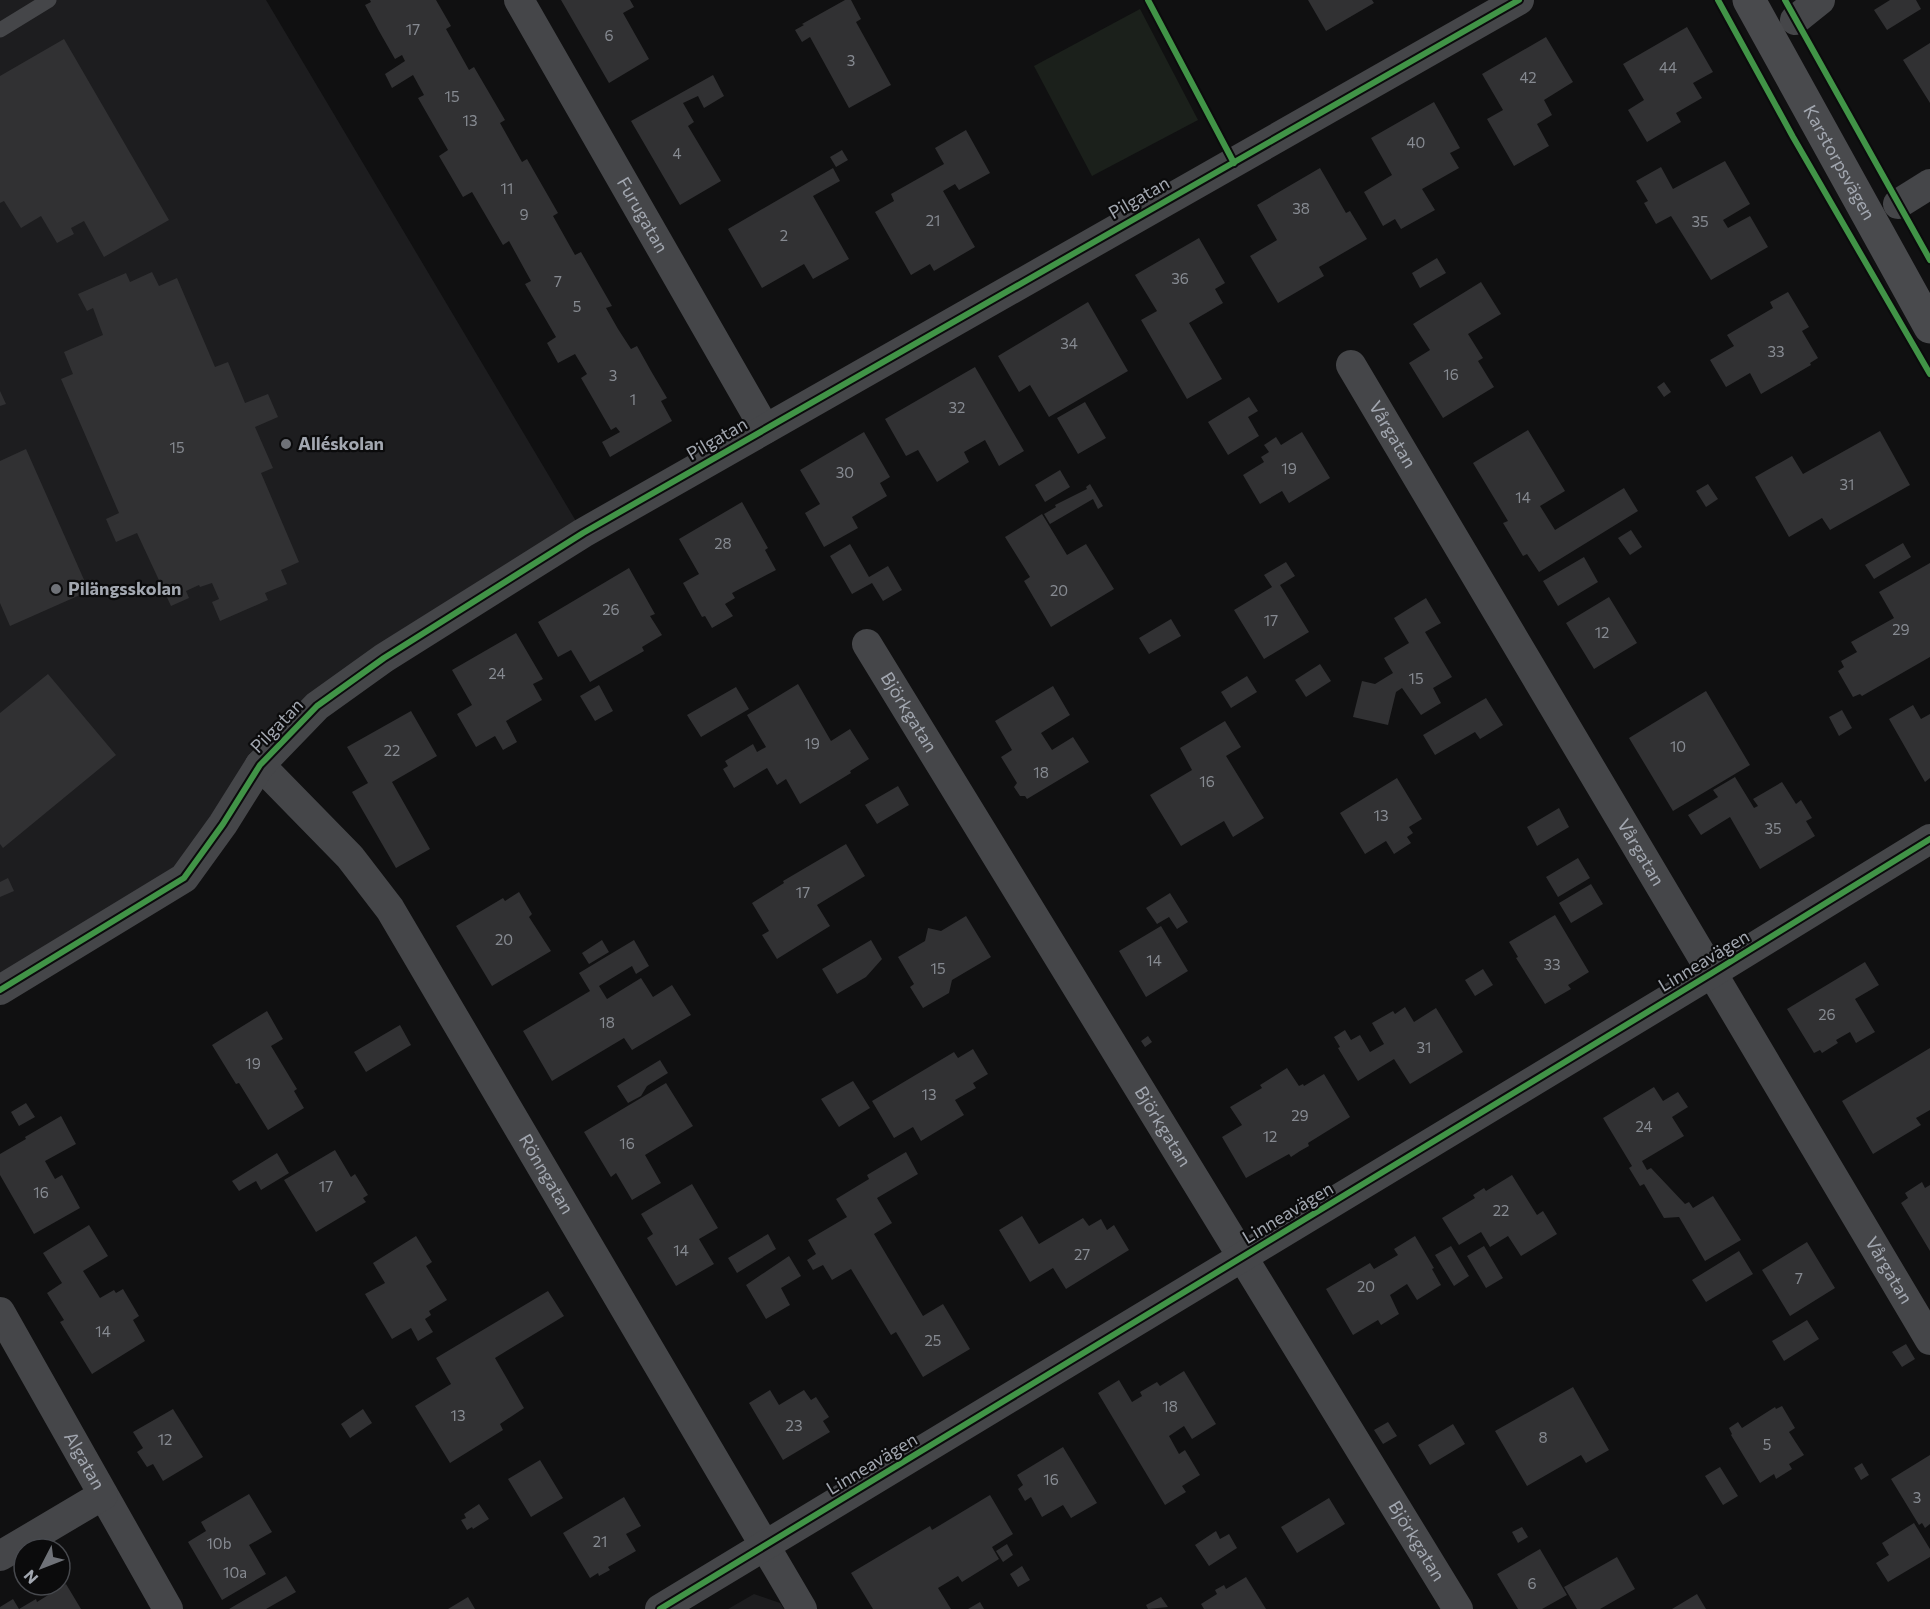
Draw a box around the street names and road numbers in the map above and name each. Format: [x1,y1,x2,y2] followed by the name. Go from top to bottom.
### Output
[1799,101,1881,224] street label: Karstorpsvägen
[1104,171,1173,223] street label: Pilgatan
[613,173,674,256] street label: Furugatan
[1365,397,1422,472] street label: Vårgatan
[682,412,751,464] street label: Pilgatan
[877,668,943,756] street label: Björkgatan
[245,694,307,757] street label: Pilgatan
[1613,815,1670,890] street label: Vårgatan
[1654,924,1753,996] street label: Linneavägen
[1131,1082,1196,1170] street label: Björkgatan
[515,1130,579,1218] street label: Rönngatan
[1238,1176,1337,1248] street label: Linneavägen
[1861,1232,1918,1307] street label: Vårgatan
[60,1427,110,1493] street label: Algatan
[822,1427,921,1499] street label: Linneavägen
[1384,1496,1450,1585] street label: Björkgatan

